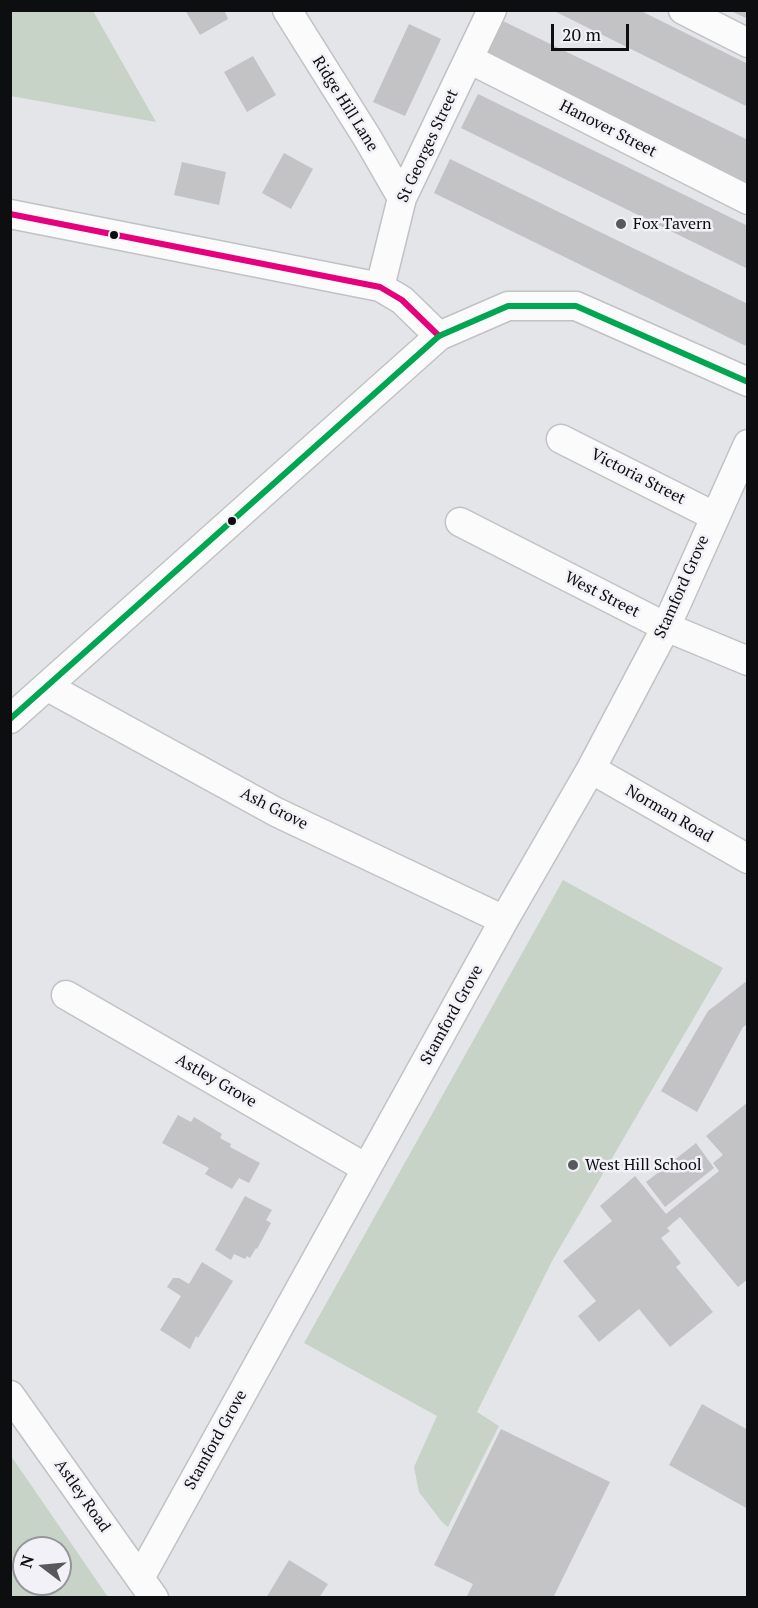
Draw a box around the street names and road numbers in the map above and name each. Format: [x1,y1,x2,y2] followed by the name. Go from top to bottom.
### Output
[308,53,382,155] street label: Ridge Hill Lane
[393,86,463,206] street label: St Georges Street
[556,96,660,162] street label: Hanover Street
[587,445,689,509] street label: Victoria Street
[651,532,713,642] street label: Stamford Grove
[561,568,643,622] street label: West Street
[622,781,716,847] street label: Norman Road
[237,784,311,834] street label: Ash Grove
[417,962,487,1068] street label: Stamford Grove
[172,1050,260,1112] street label: Astley Grove
[181,1387,251,1493] street label: Stamford Grove
[50,1456,114,1536] street label: Astley Road

